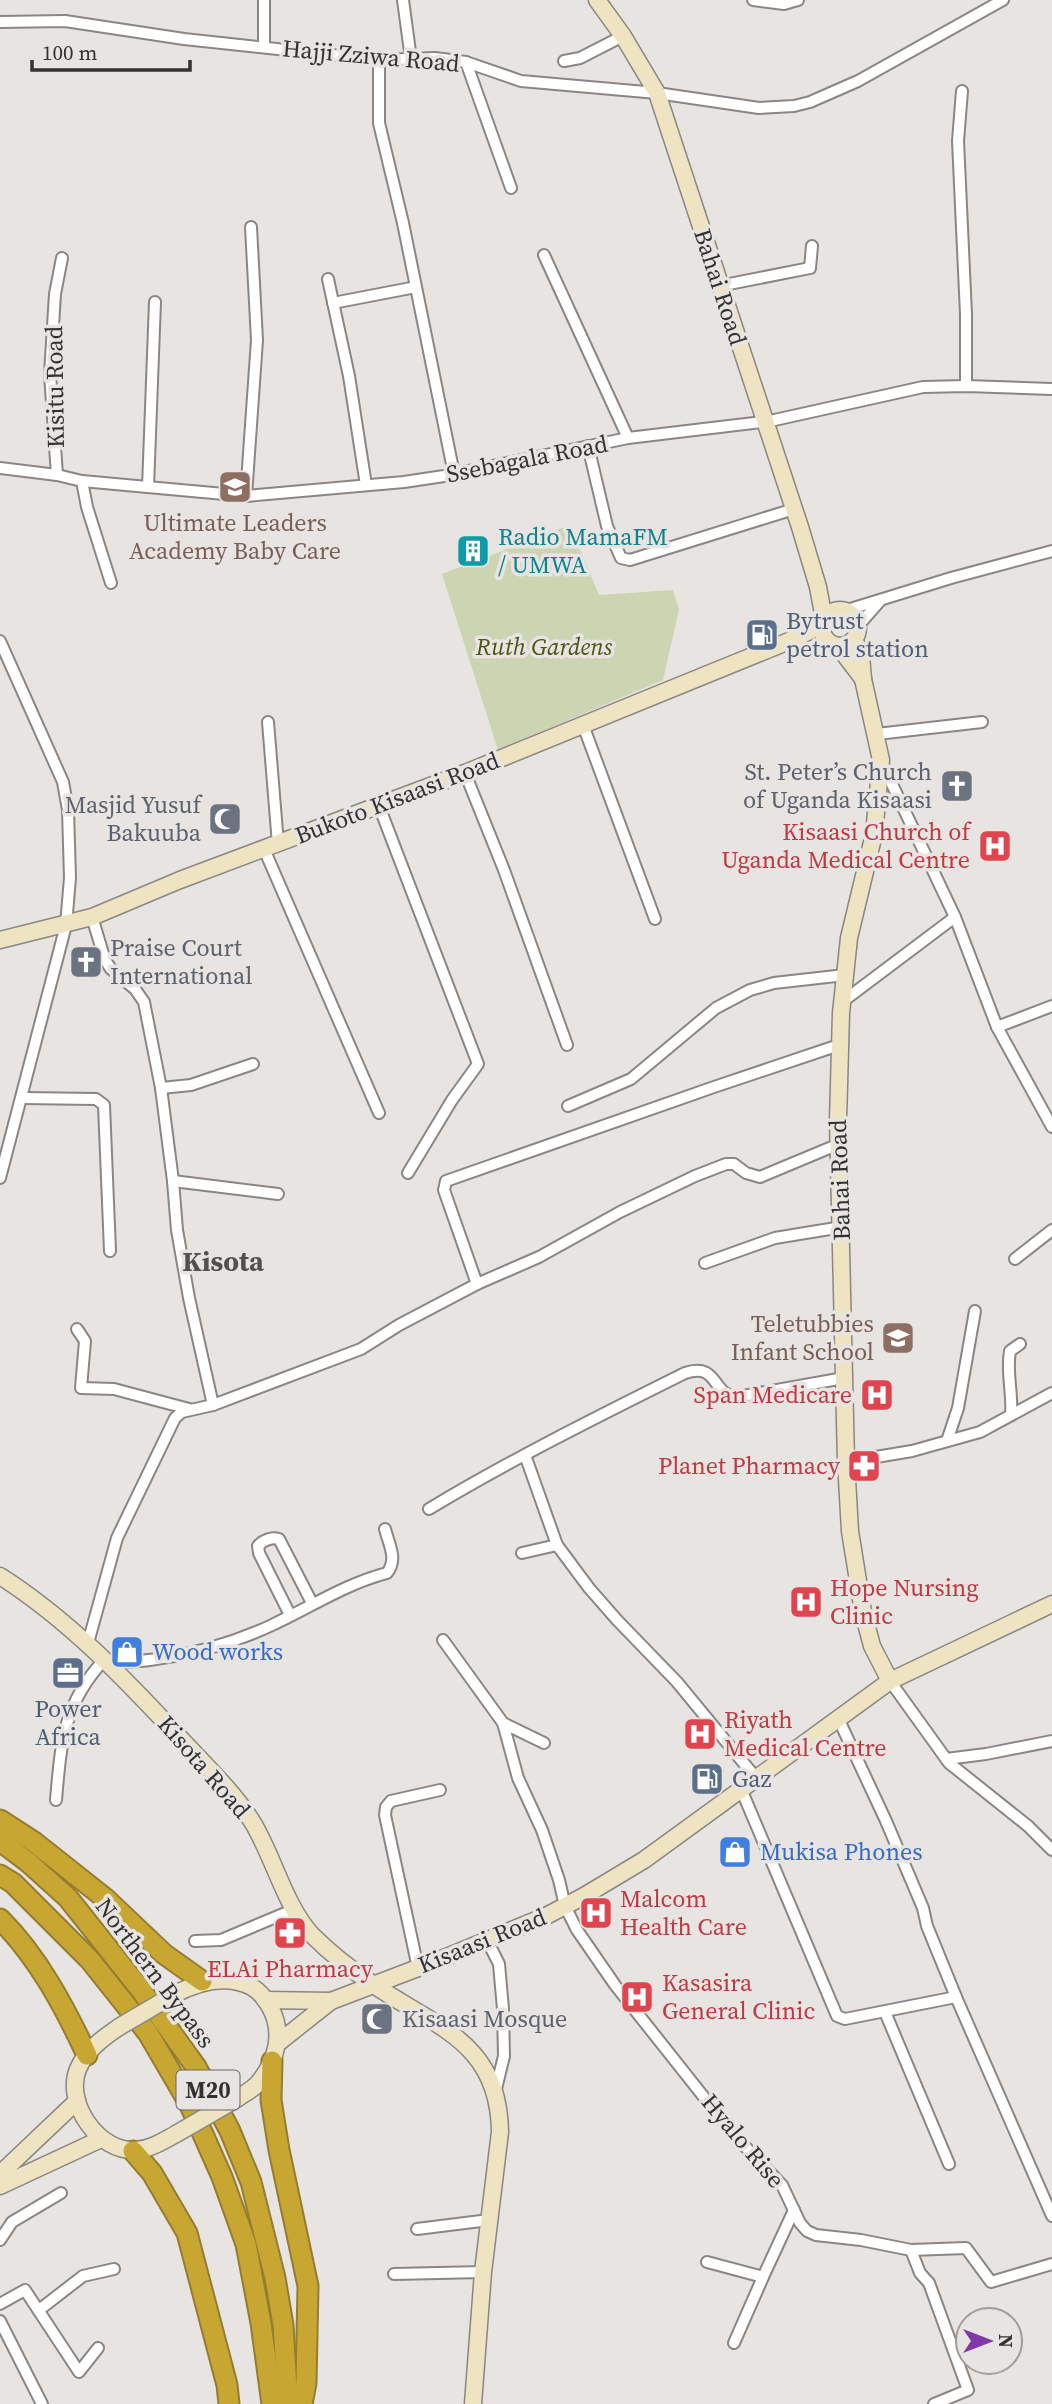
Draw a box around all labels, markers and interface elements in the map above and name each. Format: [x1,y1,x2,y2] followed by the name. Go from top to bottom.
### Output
[32,28,189,72] scale bar
[281,31,461,80] street label: Hajji Zziwa Road
[42,38,97,67] text: 100 m
[686,224,755,350] street label: Bahai Road
[37,325,72,449] street label: Kisitu Road
[443,427,611,490] street label: Ssebagala Road
[216,468,254,506] school or university icon: Ultimate Leaders Academy Baby Care
[129,506,341,567] place label: Ultimate Leaders Academy Baby Care
[498,520,668,581] place label: Radio MamaFM / UMWA
[454,532,492,570] building icon: Radio MamaFM / UMWA
[786,604,929,665] place label: Bytrust petrol station
[743,616,781,654] fuel station icon: Bytrust petrol station
[475,630,613,663] park label: Ruth Gardens
[290,743,504,852] street label: Bukoto Kisaasi Road
[743,755,932,816] place label: St. Peter’s Church of Uganda Kisaasi
[938,767,976,805] church icon: St. Peter’s Church of Uganda Kisaasi
[65,788,203,849] place label: Masjid Yusuf Bakuuba
[206,800,244,838] mosque icon: Masjid Yusuf Bakuuba
[721,815,973,876] place label: Kisaasi Church of Uganda Medical Centre
[976,827,1014,865] hospital icon: Kisaasi Church of Uganda Medical Centre
[110,931,252,992] place label: Praise Court International
[67,943,105,981] church icon: Praise Court International
[821,1119,858,1241] street label: Bahai Road
[182,1242,264,1280] district label: Kisota
[731,1307,874,1368] place label: Teletubbies Infant School
[879,1319,917,1357] school or university icon: Teletubbies Infant School
[858,1376,896,1414] hospital icon: Span Medicare
[694,1378,852,1411] place label: Span Medicare
[845,1447,883,1485] pharmacy icon: Planet Pharmacy
[658,1449,841,1482] place label: Planet Pharmacy
[830,1571,979,1632] place label: Hope Nursing Clinic
[787,1583,825,1621] hospital icon: Hope Nursing Clinic
[108,1633,146,1671] shop icon: Wood works
[152,1635,283,1668] place label: Wood works
[49,1654,87,1692] office icon: Power Africa
[34,1692,102,1753] place label: Power Africa
[724,1703,887,1764] place label: Riyath Medical Centre
[150,1708,259,1826] street label: Kisota Road
[681,1715,719,1753] hospital icon: Riyath Medical Centre
[688,1760,726,1798] fuel station icon: Gaz
[732,1762,772,1795] place label: Gaz
[716,1833,754,1871] shop icon: Mukisa Phones
[760,1835,923,1868] place label: Mukisa Phones
[620,1882,747,1943] place label: Malcom Health Care
[88,1891,223,2055] street label: Northern Bypass
[577,1894,615,1932] hospital icon: Malcom Health Care
[413,1900,551,1981] street label: Kisaasi Road
[271,1914,309,1952] pharmacy icon: ELAi Pharmacy
[207,1952,374,1985] place label: ELAi Pharmacy
[662,1966,815,2027] place label: Kasasira General Clinic
[618,1978,656,2016] hospital icon: Kasasira General Clinic
[358,2000,396,2038] mosque icon: Kisaasi Mosque
[402,2002,567,2035] place label: Kisaasi Mosque
[176,2070,240,2110] road number: M20
[694,2087,793,2195] street label: Hyalo Rise
[954,2306,1024,2376] north arrow
[993,2334,1019,2348] text: N

